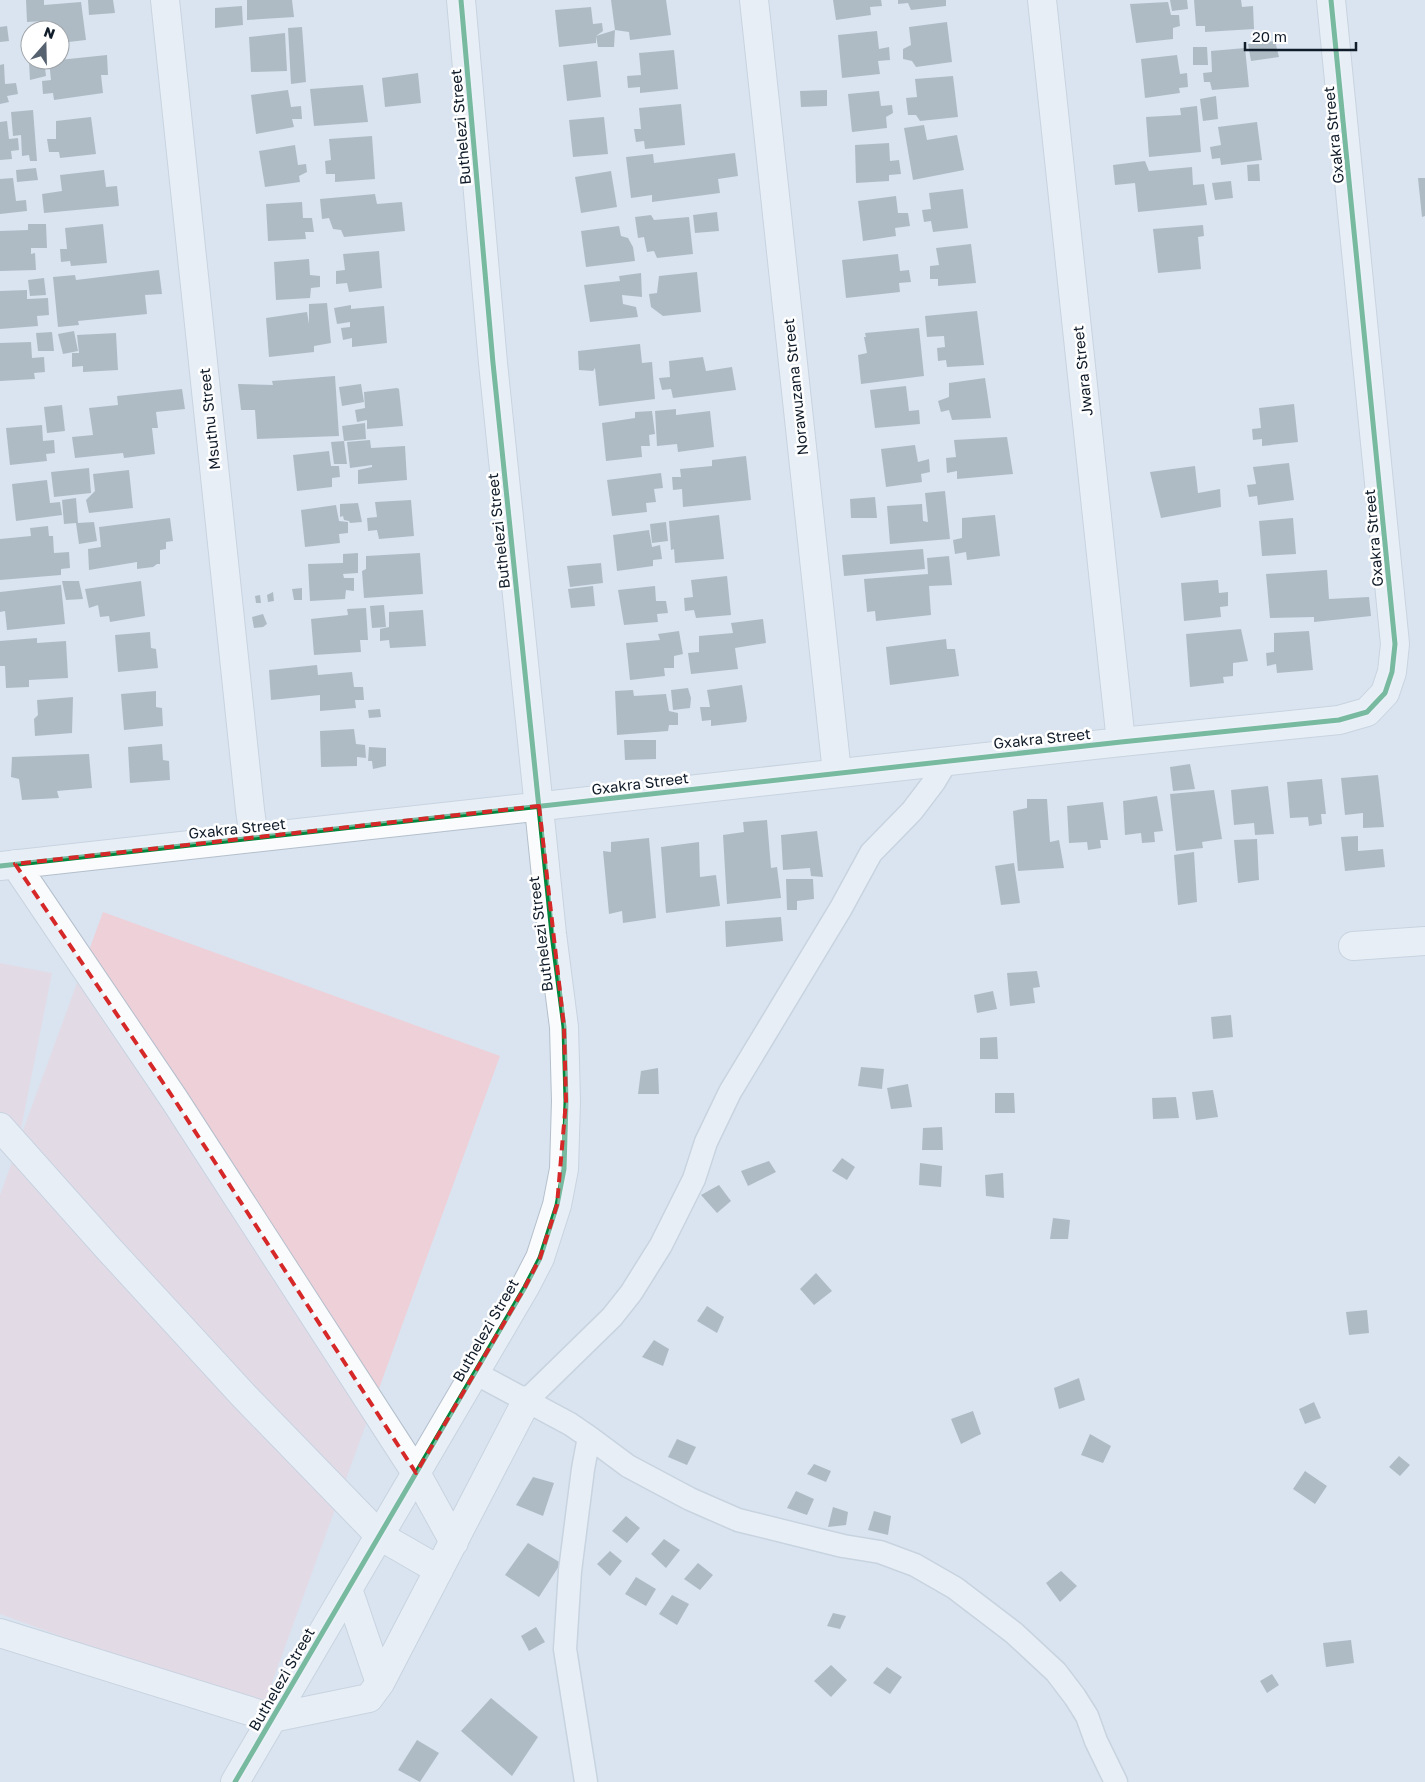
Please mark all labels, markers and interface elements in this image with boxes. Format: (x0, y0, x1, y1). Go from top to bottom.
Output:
north arrow (20, 20, 70, 70)
scale bar (1245, 20, 1356, 52)
text: N (42, 23, 58, 42)
text: 20 m (1252, 27, 1287, 45)
street label: Buthelezi Street (446, 68, 474, 186)
street label: Gxakra Street (1319, 85, 1347, 185)
street label: Norawuzana Street (779, 318, 811, 456)
street label: Jwara Street (1068, 325, 1096, 417)
street label: Msuthu Street (195, 367, 223, 471)
street label: Buthelezi Street (483, 472, 513, 590)
street label: Gxakra Street (1360, 488, 1386, 588)
street label: Gxakra Street (992, 724, 1092, 752)
street label: Gxakra Street (590, 768, 690, 798)
street label: Gxakra Street (187, 814, 287, 842)
street label: Buthelezi Street (524, 875, 556, 993)
street label: Buthelezi Street (448, 1275, 522, 1385)
street label: Buthelezi Street (244, 1624, 318, 1734)

